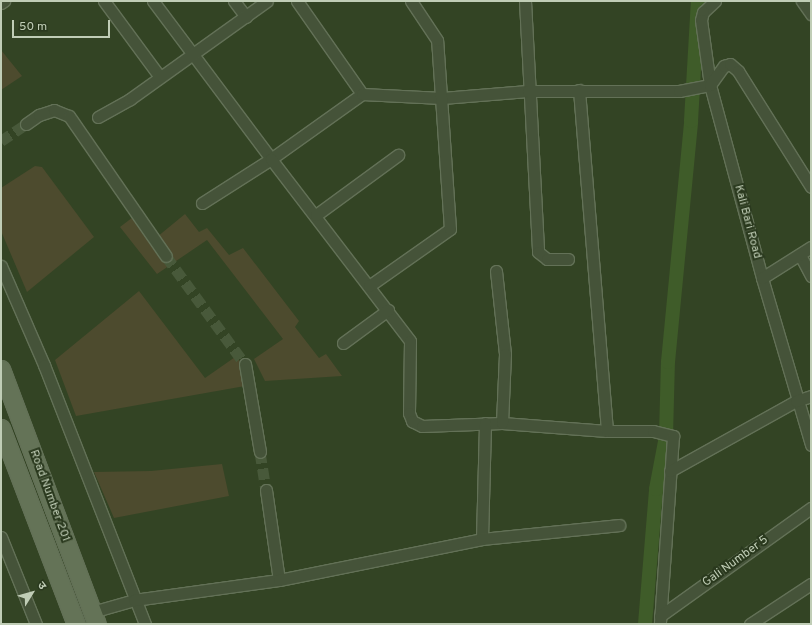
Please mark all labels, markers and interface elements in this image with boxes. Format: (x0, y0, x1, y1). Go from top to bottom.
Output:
scale bar (14, 12, 112, 38)
text: 50 m (19, 19, 47, 35)
street label: Kali Bari Road (730, 184, 764, 260)
street label: Road Number 201 (26, 448, 72, 544)
street label: Gali Number 5 (700, 533, 772, 591)
north arrow (12, 573, 52, 613)
text: उ (34, 579, 49, 593)

